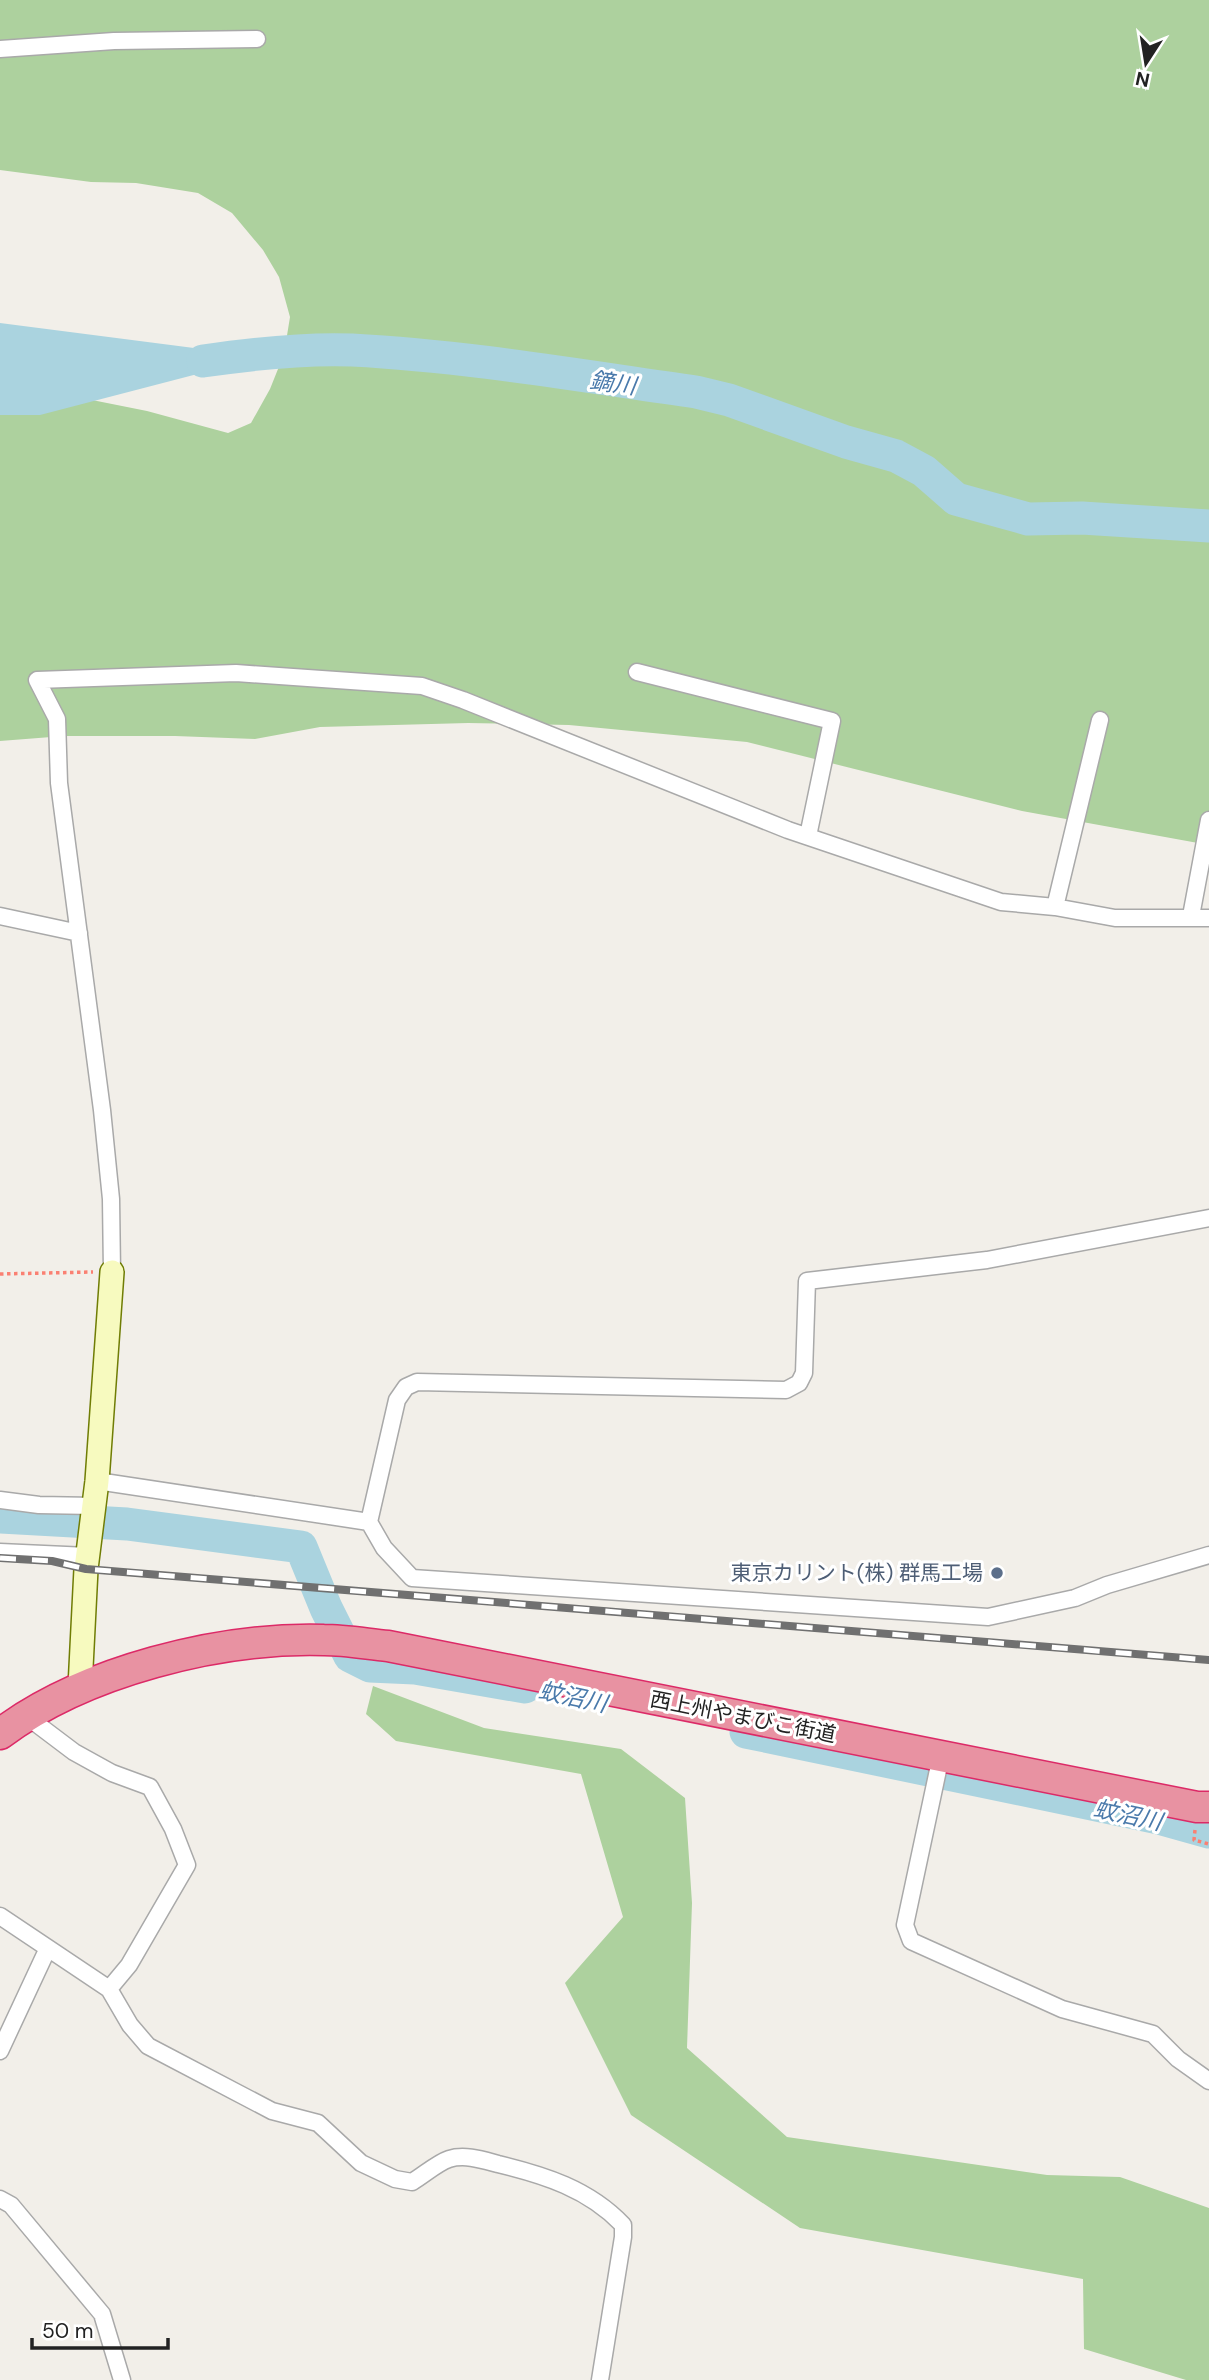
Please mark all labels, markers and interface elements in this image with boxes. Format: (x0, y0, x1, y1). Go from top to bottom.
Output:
north arrow (1111, 28, 1181, 98)
text: N (1133, 65, 1152, 93)
water label: 鏑川 (588, 365, 641, 401)
place label: 東京カリント(株) 群馬工場 (731, 1559, 983, 1587)
marker: 東京カリント(株) 群馬工場 (989, 1565, 1005, 1581)
water label: 蚊沼川 (536, 1675, 613, 1719)
street label: 西上州やまびこ街道 (648, 1685, 838, 1749)
water label: 蚊沼川 (1091, 1793, 1168, 1837)
scale bar (32, 2306, 168, 2350)
text: 50 m (42, 2317, 93, 2345)

